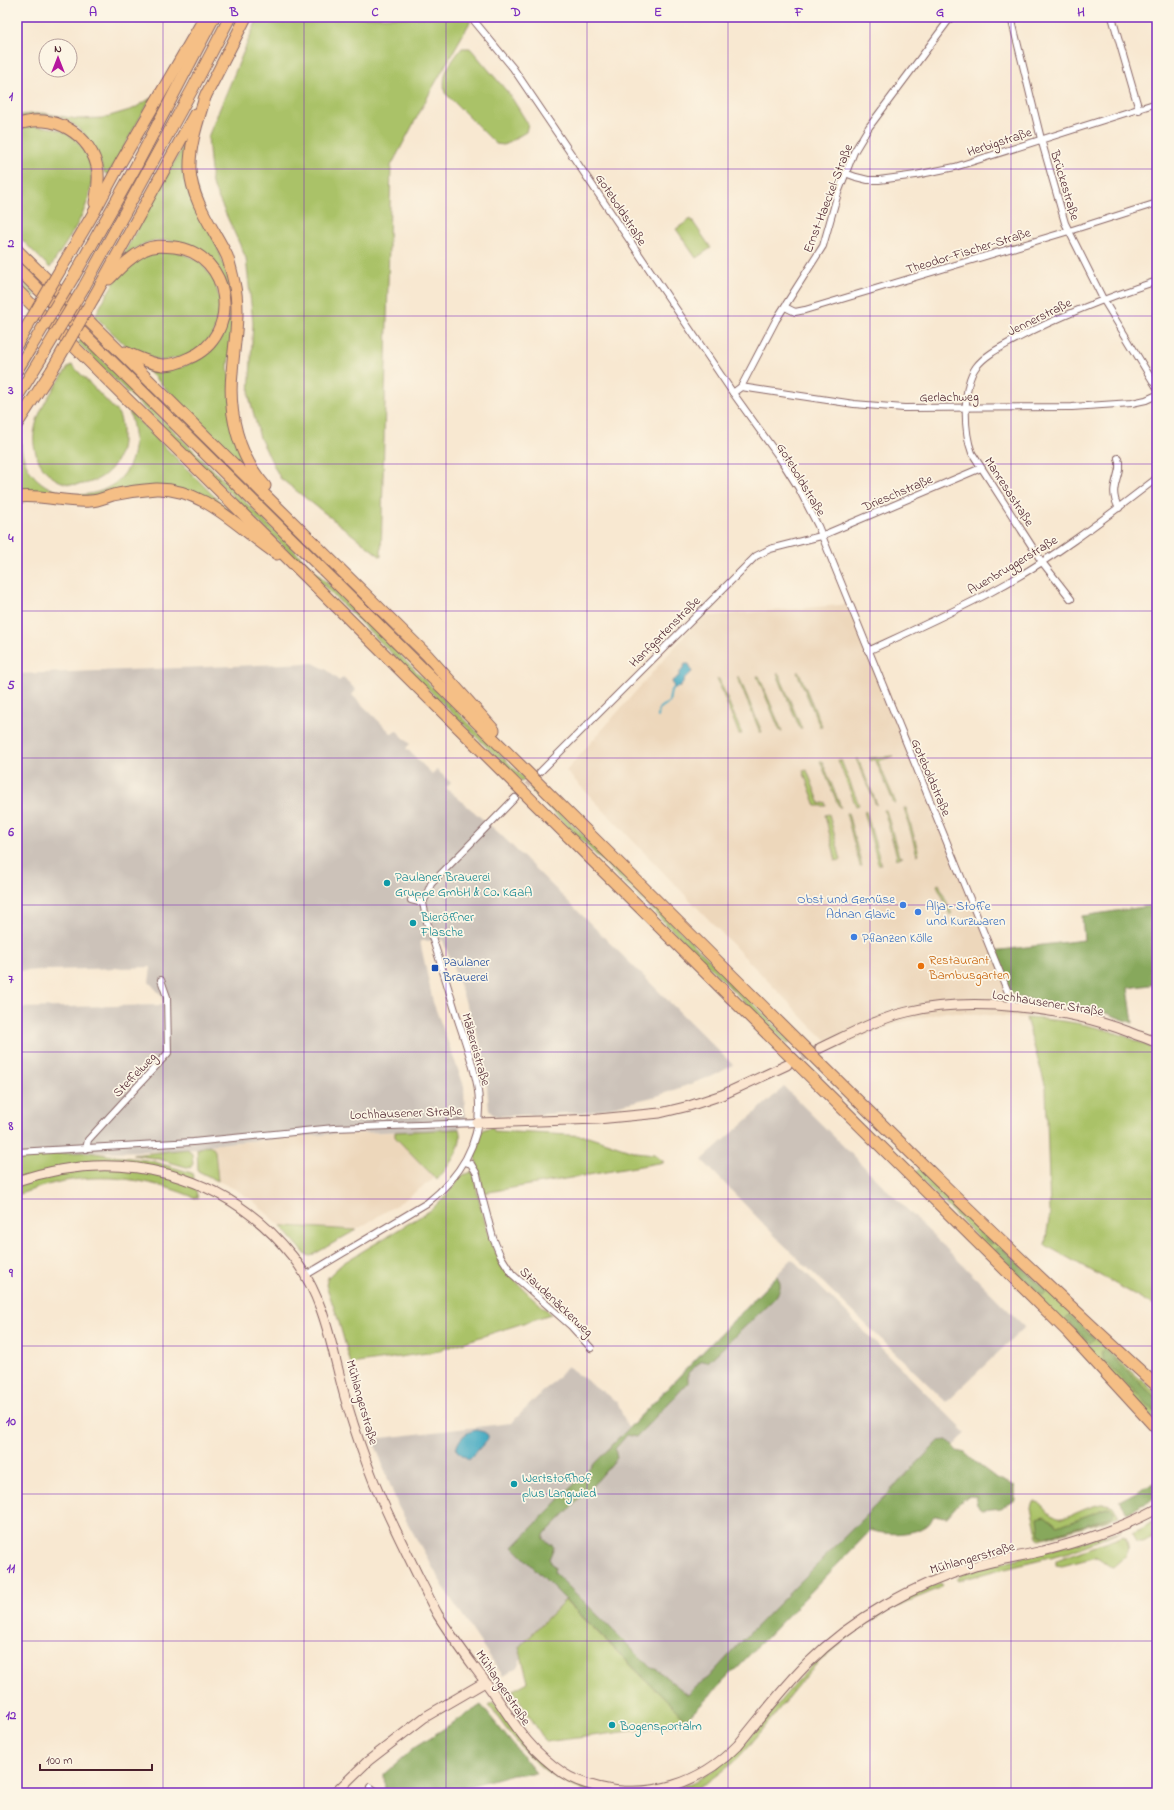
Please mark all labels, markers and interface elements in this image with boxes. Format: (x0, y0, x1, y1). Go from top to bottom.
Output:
text: A (89, 3, 97, 22)
text: B (229, 3, 239, 22)
text: C (371, 3, 379, 22)
text: D (510, 3, 521, 22)
text: E (654, 3, 662, 22)
text: F (794, 3, 804, 22)
text: G (936, 3, 944, 22)
text: H (1077, 3, 1085, 22)
north arrow (38, 38, 78, 78)
text: N (54, 41, 62, 57)
text: 1 (9, 87, 14, 106)
street label: Herbigstraße (965, 123, 1035, 163)
street label: Ernst-Haeckel-Straße (799, 141, 858, 256)
street label: Brückestraße (1045, 147, 1084, 223)
street label: Goteboldstraße (590, 170, 651, 250)
street label: Theodor-Fischer-Straße (904, 223, 1033, 279)
text: 2 (7, 234, 15, 253)
street label: Jennerstraße (1004, 293, 1075, 341)
text: 3 (7, 381, 14, 400)
street label: Gerlachweg (919, 387, 979, 409)
street label: Goteboldstraße (771, 440, 830, 520)
street label: Manresastraße (979, 453, 1038, 530)
street label: Drieschstraße (858, 470, 936, 517)
text: 4 (7, 529, 14, 548)
street label: Auenbruggerstraße (964, 531, 1062, 601)
street label: Hanfgartenstraße (625, 592, 706, 673)
text: 5 (7, 676, 15, 695)
street label: Goteboldstraße (906, 736, 956, 819)
text: 6 (7, 823, 14, 842)
place label: Paulaner Brauerei Gruppe GmbH & Co. KGaA (395, 868, 532, 902)
marker: Paulaner Brauerei Gruppe GmbH & Co. KGaA (382, 878, 392, 888)
place label: Obst und Gemüse Adnan Glavic (797, 890, 895, 924)
place label: Alja – Stoffe und Kurzwaren (926, 897, 1005, 931)
marker: Obst und Gemüse Adnan Glavic (898, 900, 908, 910)
marker: Alja – Stoffe und Kurzwaren (913, 907, 923, 917)
place label: Bieröffner Flasche (420, 908, 475, 942)
marker: Bieröffner Flasche (408, 918, 418, 928)
place label: Pflanzen Kölle (862, 929, 933, 948)
marker: Pflanzen Kölle (849, 932, 859, 942)
place label: Restaurant Bambusgarten (928, 951, 1009, 986)
place label: Paulaner Brauerei (442, 953, 491, 987)
marker: Restaurant Bambusgarten (916, 961, 926, 971)
marker: Paulaner Brauerei (430, 963, 440, 973)
text: 7 (8, 970, 14, 989)
street label: Lochhausener Straße (991, 985, 1105, 1022)
street label: Mälzereistraße (456, 1011, 495, 1088)
street label: Steffelweg (109, 1048, 162, 1103)
street label: Lochhausener Straße (350, 1102, 463, 1125)
text: 8 (8, 1117, 14, 1136)
street label: Staudenäckerweg (514, 1263, 597, 1342)
text: 9 (8, 1264, 14, 1283)
street label: Mühlangerstraße (339, 1358, 383, 1447)
text: 10 (6, 1412, 16, 1431)
place label: Wertstoffhof plus Langwied (522, 1469, 597, 1504)
marker: Wertstoffhof plus Langwied (509, 1479, 519, 1489)
street label: Mühlangerstraße (928, 1537, 1017, 1581)
text: 11 (7, 1559, 16, 1578)
street label: Mühlangerstraße (470, 1646, 535, 1730)
text: 12 (6, 1706, 17, 1725)
place label: Bogensportalm (619, 1717, 702, 1737)
marker: Bogensportalm (607, 1720, 617, 1730)
scale bar (40, 1746, 152, 1772)
text: 100 m (46, 1752, 73, 1770)

